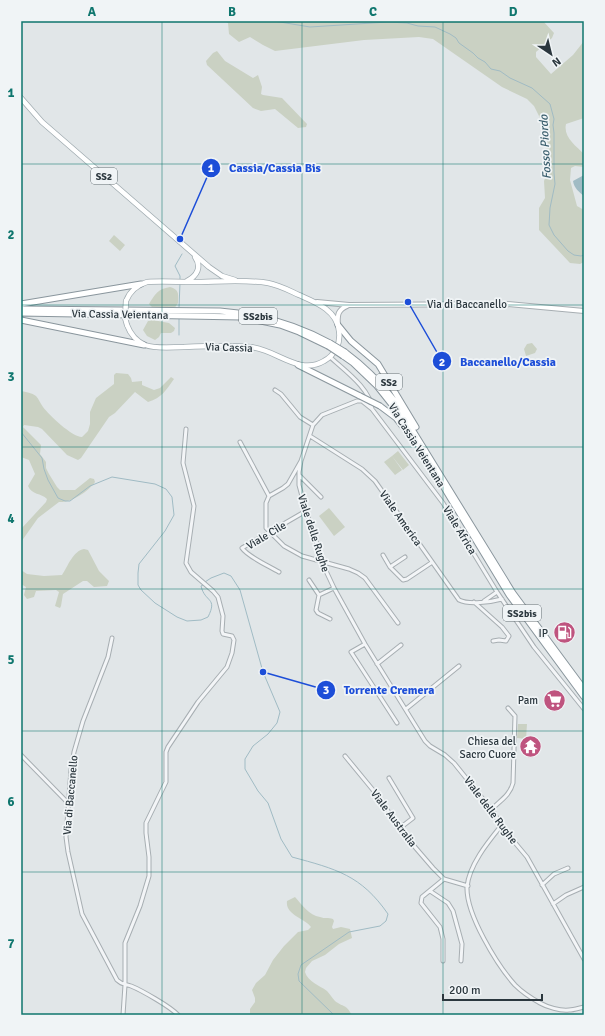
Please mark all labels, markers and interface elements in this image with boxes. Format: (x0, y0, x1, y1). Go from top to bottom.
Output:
text: A (88, 4, 97, 20)
text: B (228, 4, 236, 20)
text: C (369, 4, 377, 20)
text: D (509, 4, 518, 20)
north arrow (531, 34, 571, 74)
text: N (550, 54, 563, 69)
text: 1 (7, 85, 15, 101)
water label: Fosso Piordo (536, 113, 555, 180)
callout: Cassia/Cassia Bis (201, 156, 329, 180)
text: 1 (208, 161, 215, 176)
text: Cassia/Cassia Bis (229, 161, 322, 176)
road number: SS2 (91, 168, 117, 184)
text: 2 (7, 227, 15, 243)
street label: Via di Baccanello (427, 298, 507, 311)
street label: Via Cassia Veientana (71, 307, 169, 322)
road number: SS2bis (239, 308, 277, 324)
street label: Via Cassia (205, 340, 253, 355)
callout: Baccanello/Cassia (432, 349, 564, 373)
text: 2 (439, 355, 445, 370)
text: Baccanello/Cassia (460, 355, 556, 370)
text: 3 (7, 369, 15, 385)
road number: SS2 (376, 374, 402, 390)
street label: Via Cassia Veientana (385, 401, 448, 490)
street label: Viale America (377, 488, 425, 549)
street label: Viale delle Rughe (295, 493, 332, 574)
street label: Viale Africa (440, 504, 479, 557)
text: 4 (7, 511, 15, 527)
street label: Viale Cile (244, 518, 289, 552)
road number: SS2bis (503, 605, 541, 621)
fuel station icon: IP (551, 620, 577, 646)
place label: IP (539, 627, 548, 640)
text: 5 (7, 652, 15, 668)
callout: Torrente Cremera (316, 678, 442, 702)
text: 3 (323, 683, 329, 698)
text: Torrente Cremera (344, 683, 434, 698)
supermarket icon: Pam (541, 687, 567, 713)
place label: Pam (518, 694, 538, 707)
temple icon: Chiesa del Sacro Cuore (518, 734, 544, 760)
place label: Chiesa del Sacro Cuore (460, 735, 516, 761)
street label: Via di Baccanello (61, 754, 80, 835)
street label: Viale delle Rughe (461, 774, 520, 847)
street label: Viale Australia (368, 787, 420, 850)
text: 6 (7, 794, 15, 810)
text: 7 (7, 936, 15, 952)
scale bar (443, 976, 542, 1002)
text: 200 m (449, 983, 481, 998)

